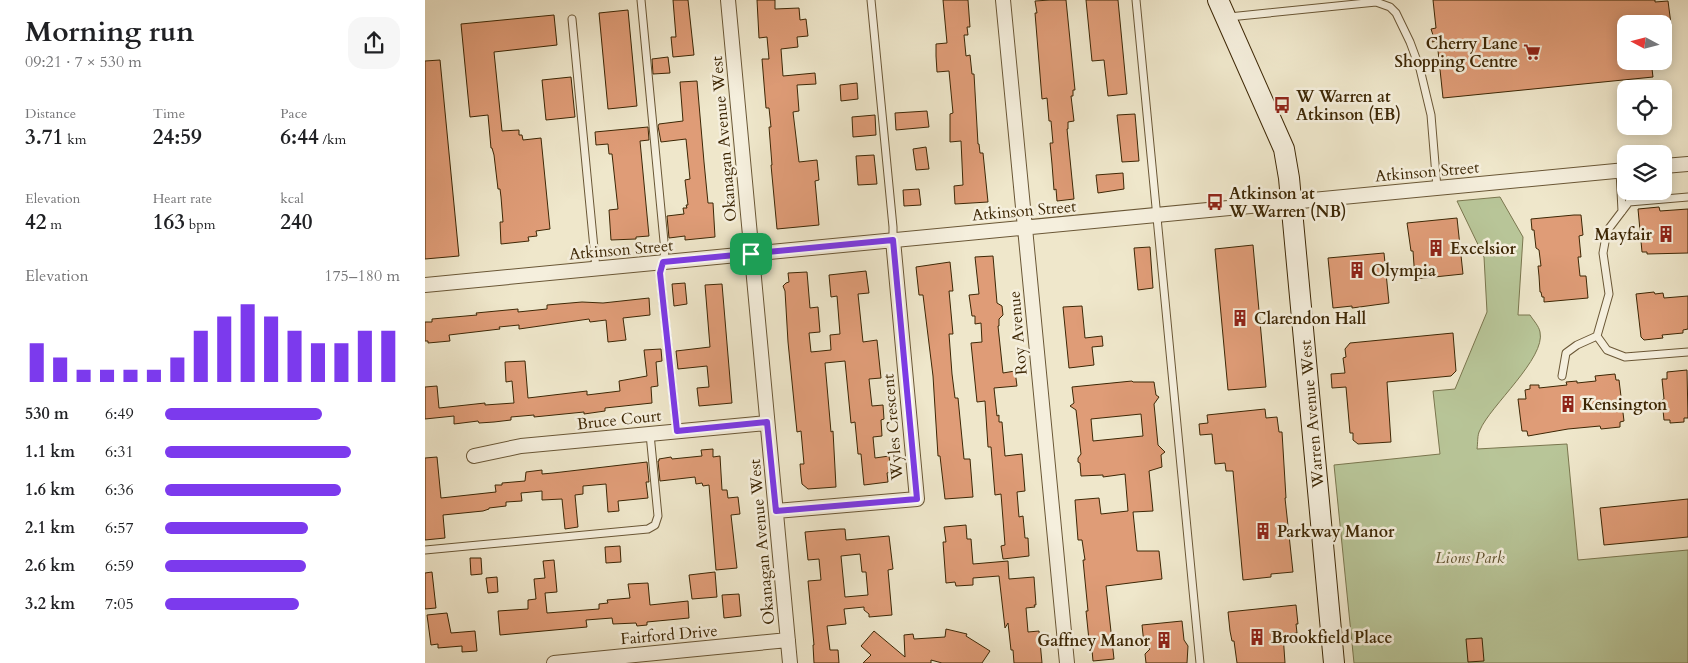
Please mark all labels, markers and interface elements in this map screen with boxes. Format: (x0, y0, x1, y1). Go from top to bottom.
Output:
text: Morning run (25, 13, 194, 51)
north arrow (1617, 15, 1673, 70)
map controls (1617, 15, 1672, 200)
button: share (348, 17, 400, 69)
place label: Cherry Lane Shopping Centre (1394, 33, 1518, 73)
supermarket icon: Cherry Lane Shopping Centre (1522, 42, 1542, 62)
text: 09:21 · 7 × 530 m (25, 51, 142, 73)
street label: Okanagan Avenue West (706, 55, 742, 223)
button: locate (1617, 80, 1672, 135)
place label: W Warren at Atkinson (EB) (1295, 86, 1401, 126)
bus stop icon: W Warren at Atkinson (EB) (1272, 95, 1292, 115)
text: Distance (25, 104, 76, 123)
text: Time (153, 104, 185, 123)
text: Pace (280, 104, 307, 123)
text: 3.71 (25, 123, 63, 152)
text: 24:59 (153, 123, 202, 152)
text: 6:44 (280, 123, 319, 152)
text: km (63, 130, 86, 149)
text: /km (319, 130, 346, 149)
button: layers (1617, 145, 1672, 200)
street label: Atkinson Street (1374, 156, 1480, 188)
place label: Atkinson at W Warren (NB) (1228, 183, 1346, 223)
text: Elevation (25, 189, 81, 208)
text: Heart rate (153, 189, 212, 208)
text: kcal (280, 189, 304, 208)
bus stop icon: Atkinson at W Warren (NB) (1205, 192, 1225, 212)
street label: Atkinson Street (971, 195, 1077, 227)
text: 42 (25, 208, 47, 237)
text: 163 (153, 208, 185, 237)
text: 240 (280, 208, 313, 237)
text: m (47, 215, 62, 234)
text: bpm (185, 215, 216, 234)
place label: Mayfair (1594, 224, 1653, 246)
building icon: Mayfair (1656, 224, 1676, 244)
pin (730, 233, 772, 275)
street label: Atkinson Street (568, 234, 674, 266)
building icon: Excelsior (1426, 238, 1446, 258)
place label: Excelsior (1450, 238, 1516, 260)
icon: arrive (737, 240, 765, 268)
building icon: Olympia (1347, 260, 1367, 280)
place label: Olympia (1371, 260, 1436, 282)
text: Elevation (25, 265, 89, 287)
text: 175–180 m (324, 265, 400, 287)
street label: Roy Avenue (1003, 290, 1033, 376)
building icon: Clarendon Hall (1230, 308, 1250, 328)
place label: Clarendon Hall (1254, 308, 1366, 330)
street label: Warren Avenue West (1295, 339, 1330, 490)
street label: Wyles Crescent (877, 373, 909, 482)
building icon: Kensington (1558, 394, 1578, 414)
place label: Kensington (1582, 394, 1668, 416)
text: 530 m (25, 403, 69, 425)
text: 6:49 (105, 403, 134, 425)
street label: Bruce Court (576, 405, 662, 435)
text: 1.1 km (25, 441, 75, 463)
text: 6:31 (105, 441, 134, 463)
street label: Okanagan Avenue West (744, 458, 780, 626)
text: 1.6 km (25, 479, 75, 501)
text: 6:36 (105, 479, 134, 501)
text: 2.1 km (25, 517, 75, 539)
text: 6:57 (105, 517, 134, 539)
building icon: Parkway Manor (1253, 521, 1273, 541)
place label: Parkway Manor (1277, 521, 1395, 543)
park label: Lions Park (1435, 547, 1505, 569)
text: 2.6 km (25, 555, 75, 577)
text: 6:59 (105, 555, 134, 577)
text: 3.2 km (25, 593, 75, 615)
text: 7:05 (105, 593, 134, 615)
street label: Fairford Drive (620, 620, 718, 650)
building icon: Brookfield Place (1247, 627, 1267, 647)
place label: Brookfield Place (1271, 627, 1393, 649)
place label: Gaffney Manor (1037, 630, 1151, 652)
building icon: Gaffney Manor (1154, 630, 1174, 650)

